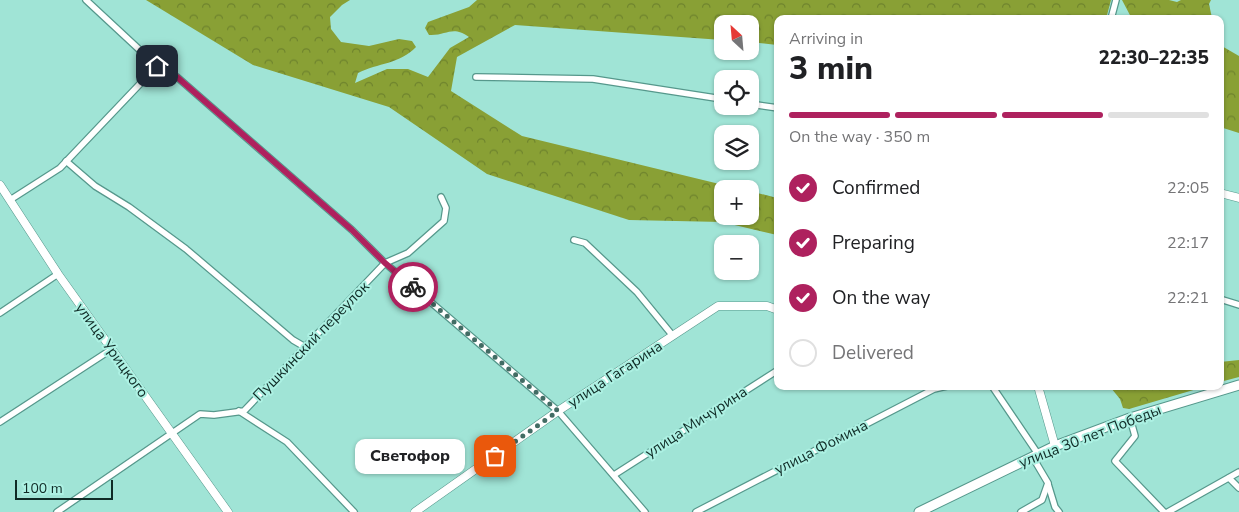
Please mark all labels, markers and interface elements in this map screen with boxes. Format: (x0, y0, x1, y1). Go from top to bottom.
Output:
north arrow (714, 15, 759, 60)
map controls (714, 15, 759, 280)
text: Arriving in (789, 28, 863, 50)
pin (136, 45, 178, 87)
text: 22:30–22:35 (1098, 45, 1209, 71)
text: 3 min (789, 47, 873, 90)
icon: home (143, 52, 171, 80)
button: locate (714, 70, 759, 115)
button: layers (714, 125, 759, 170)
text: On the way · 350 m (789, 126, 930, 148)
icon: check (789, 174, 817, 202)
text: Confirmed (832, 175, 920, 201)
text: 22:05 (1167, 177, 1209, 199)
button: + (714, 180, 759, 225)
icon: check (789, 229, 817, 257)
text: Preparing (832, 230, 915, 256)
text: 22:17 (1167, 232, 1209, 254)
button: − (714, 235, 759, 280)
courier (388, 262, 438, 312)
icon: bike (399, 273, 427, 301)
street label: Пушкинский переулок (248, 277, 374, 405)
icon: check (789, 284, 817, 312)
text: On the way (832, 285, 930, 311)
text: 22:21 (1167, 287, 1209, 309)
street label: улица Урицкого (71, 299, 153, 401)
street label: улица Гагарина (564, 336, 666, 412)
text: Delivered (832, 340, 914, 366)
street label: улица Мичурина (641, 381, 751, 463)
street label: улица 30 лет Победы (1016, 400, 1164, 472)
street label: улица Фомина (771, 415, 871, 479)
pin (474, 435, 516, 477)
callout: Светофор (355, 438, 465, 474)
icon: bag (481, 442, 509, 470)
text: Светофор (370, 445, 450, 467)
scale bar (15, 477, 112, 500)
text: 100 m (22, 479, 63, 498)

